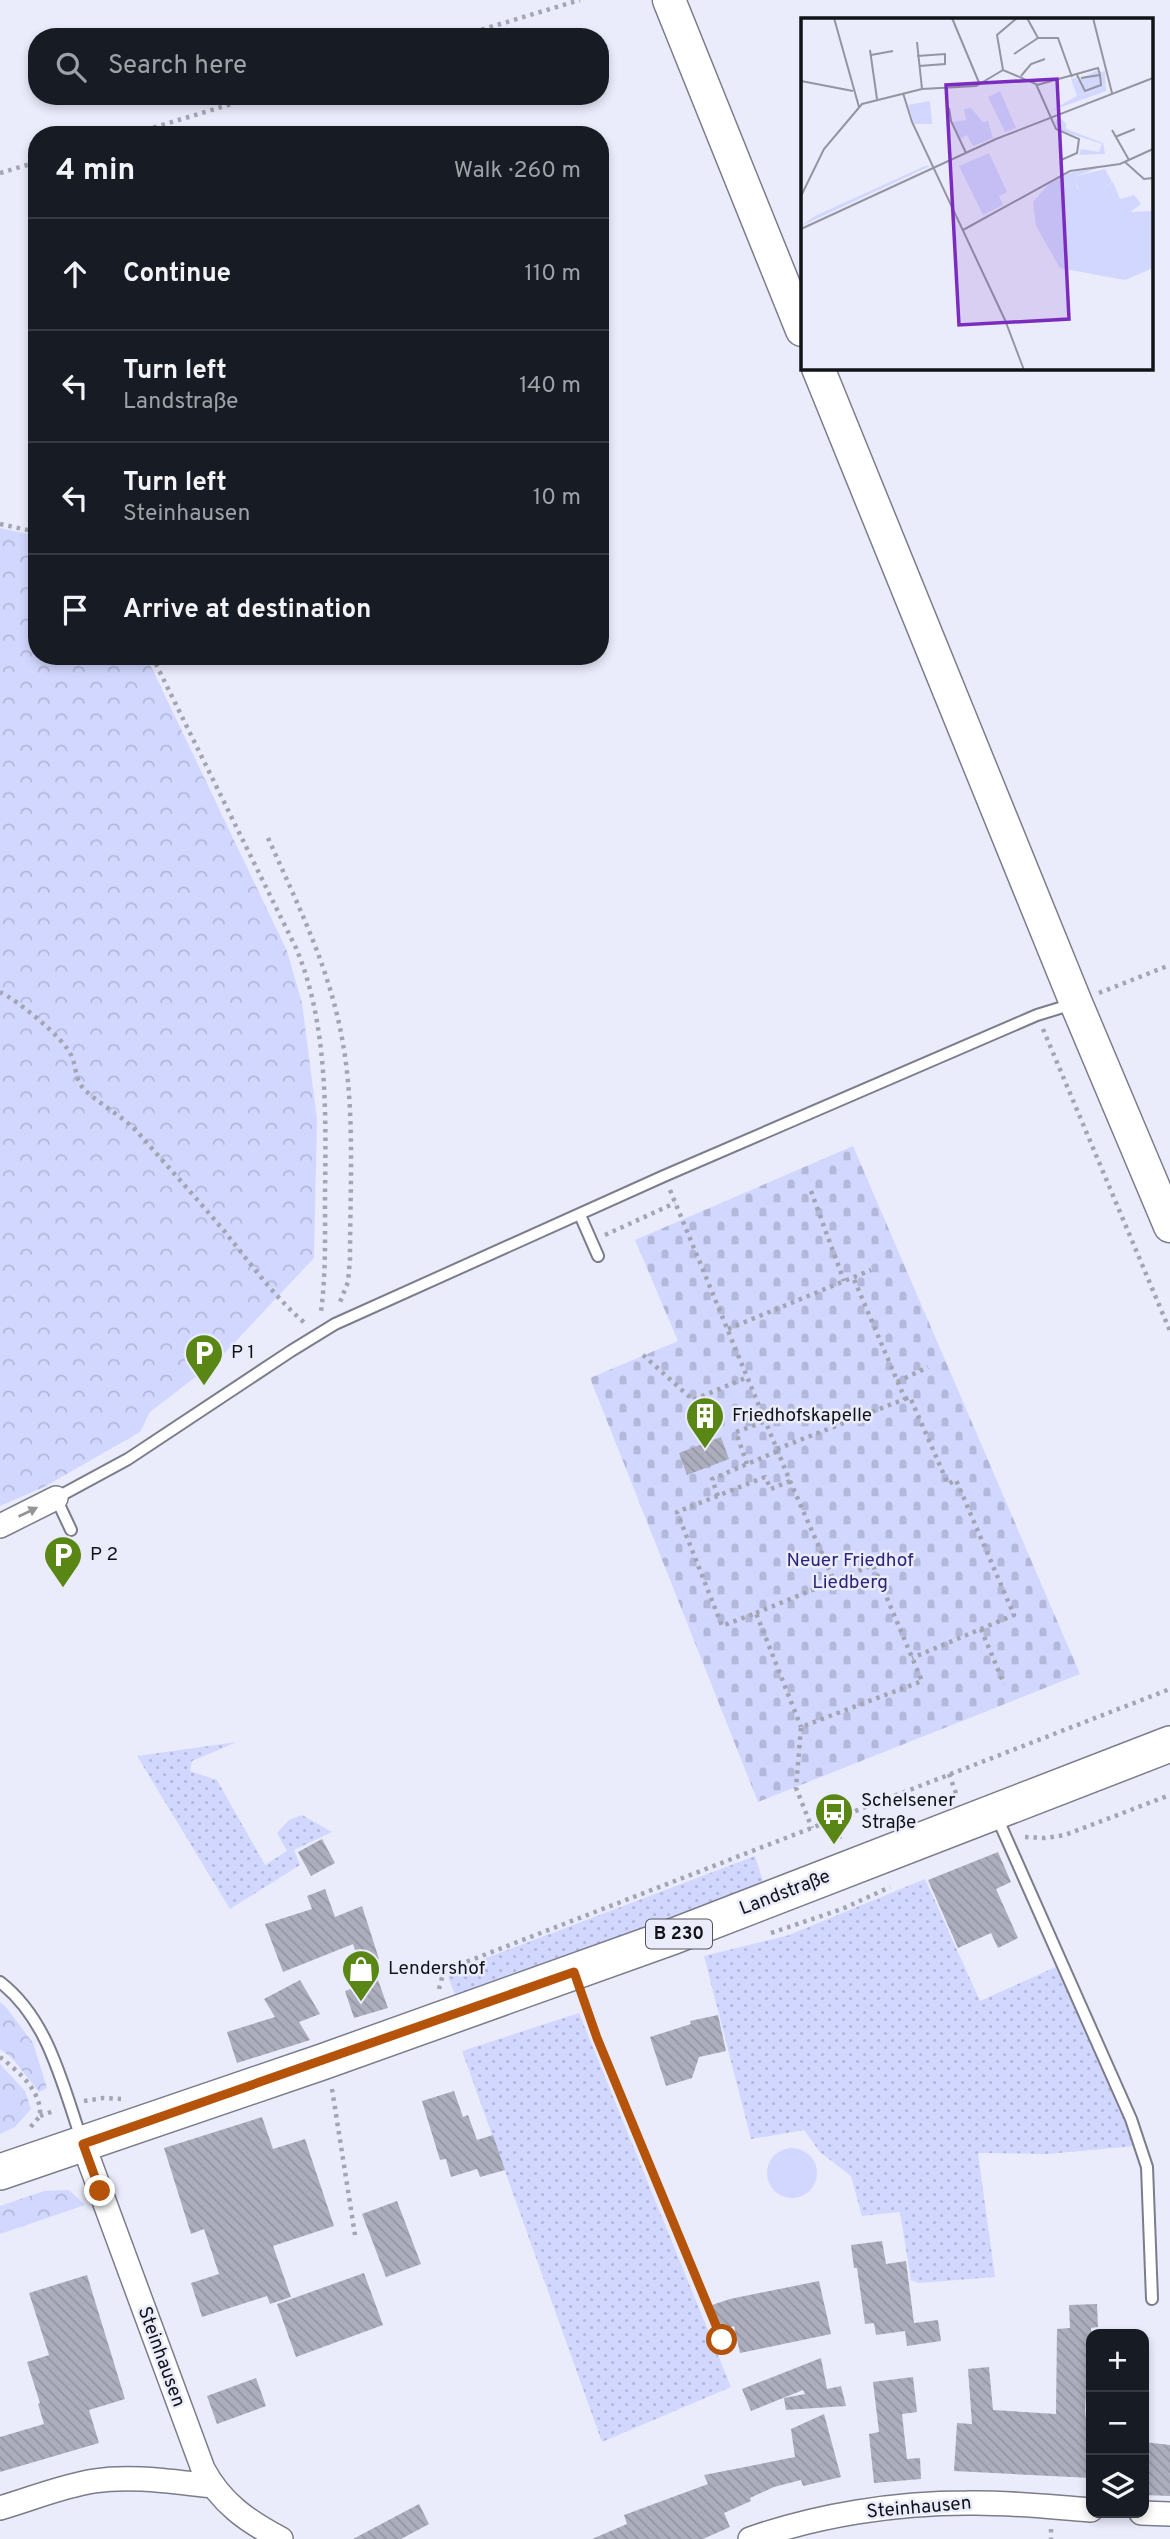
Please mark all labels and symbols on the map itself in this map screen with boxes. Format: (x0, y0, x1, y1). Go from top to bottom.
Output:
inset map (801, 18, 1152, 369)
parking icon: P 1 (183, 1332, 225, 1387)
place label: P 1 (231, 1341, 255, 1365)
building icon: Friedhofskapelle (684, 1395, 726, 1450)
place label: Friedhofskapelle (732, 1404, 872, 1428)
one-way arrow (18, 1507, 38, 1518)
parking icon: P 2 (42, 1534, 84, 1589)
place label: P 2 (90, 1543, 118, 1567)
park label: Neuer Friedhof Liedberg (787, 1549, 914, 1595)
place label: Schelsener Straße (861, 1789, 956, 1835)
bus stop icon: Schelsener Straße (813, 1791, 855, 1846)
street label: Landstraße (736, 1865, 834, 1921)
road number: B 230 (646, 1920, 712, 1948)
shop icon: Lendershof (340, 1948, 382, 2003)
place label: Lendershof (388, 1957, 486, 1981)
route end (84, 2175, 115, 2206)
street label: Steinhausen (132, 2303, 190, 2411)
route start (706, 2324, 737, 2355)
street label: Steinhausen (866, 2491, 972, 2525)

